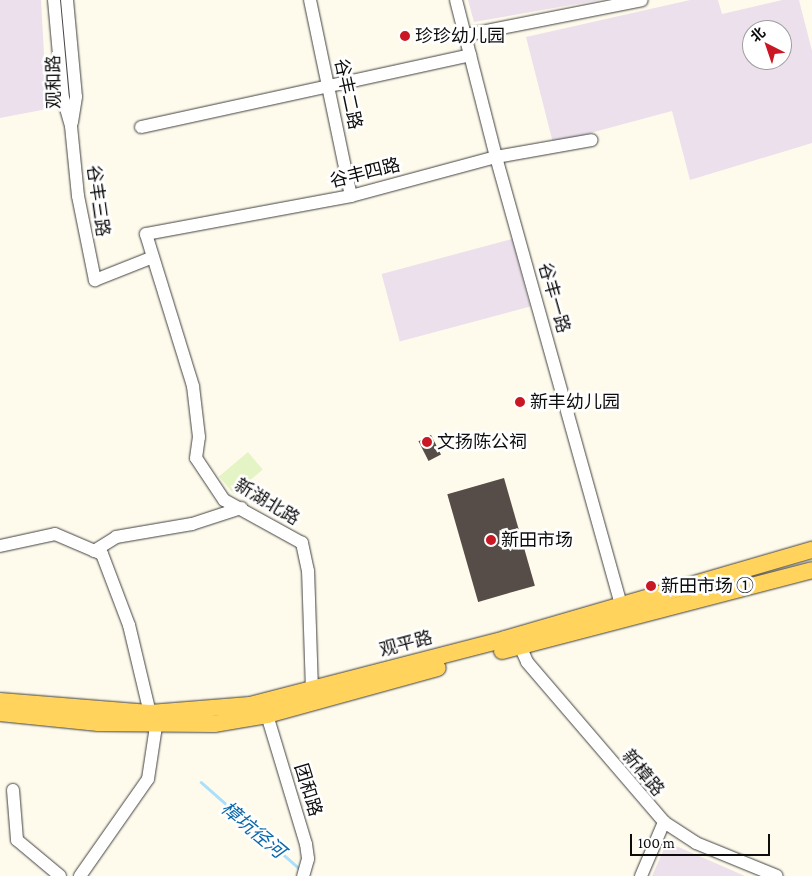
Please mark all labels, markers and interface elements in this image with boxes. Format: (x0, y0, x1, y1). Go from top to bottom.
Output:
north arrow (742, 20, 792, 70)
text: 北 (747, 24, 768, 45)
place label: 珍珍幼儿园 (415, 25, 505, 47)
marker: 珍珍幼儿园 (399, 30, 411, 42)
street label: 观和路 (43, 55, 65, 109)
street label: 谷丰二路 (330, 57, 366, 131)
street label: 谷丰四路 (327, 154, 403, 192)
street label: 谷丰三路 (82, 164, 114, 238)
street label: 谷丰一路 (534, 260, 574, 336)
place label: 新丰幼儿园 (530, 391, 620, 413)
marker: 新丰幼儿园 (514, 396, 526, 408)
place label: 文扬陈公祠 (437, 431, 527, 453)
marker: 文扬陈公祠 (421, 436, 433, 448)
street label: 新湖北路 (231, 474, 303, 530)
place label: 新田市场 (501, 529, 573, 551)
marker: 新田市场 (485, 534, 497, 546)
place label: 新田市场 ① (661, 575, 754, 597)
marker: 新田市场 ① (645, 580, 657, 592)
street label: 观平路 (377, 627, 435, 661)
street label: 新樟路 (617, 745, 669, 801)
street label: 团和路 (290, 761, 326, 819)
water label: 樟坑径河 (217, 797, 289, 863)
scale bar (632, 824, 772, 856)
text: 100 m (638, 835, 675, 851)

